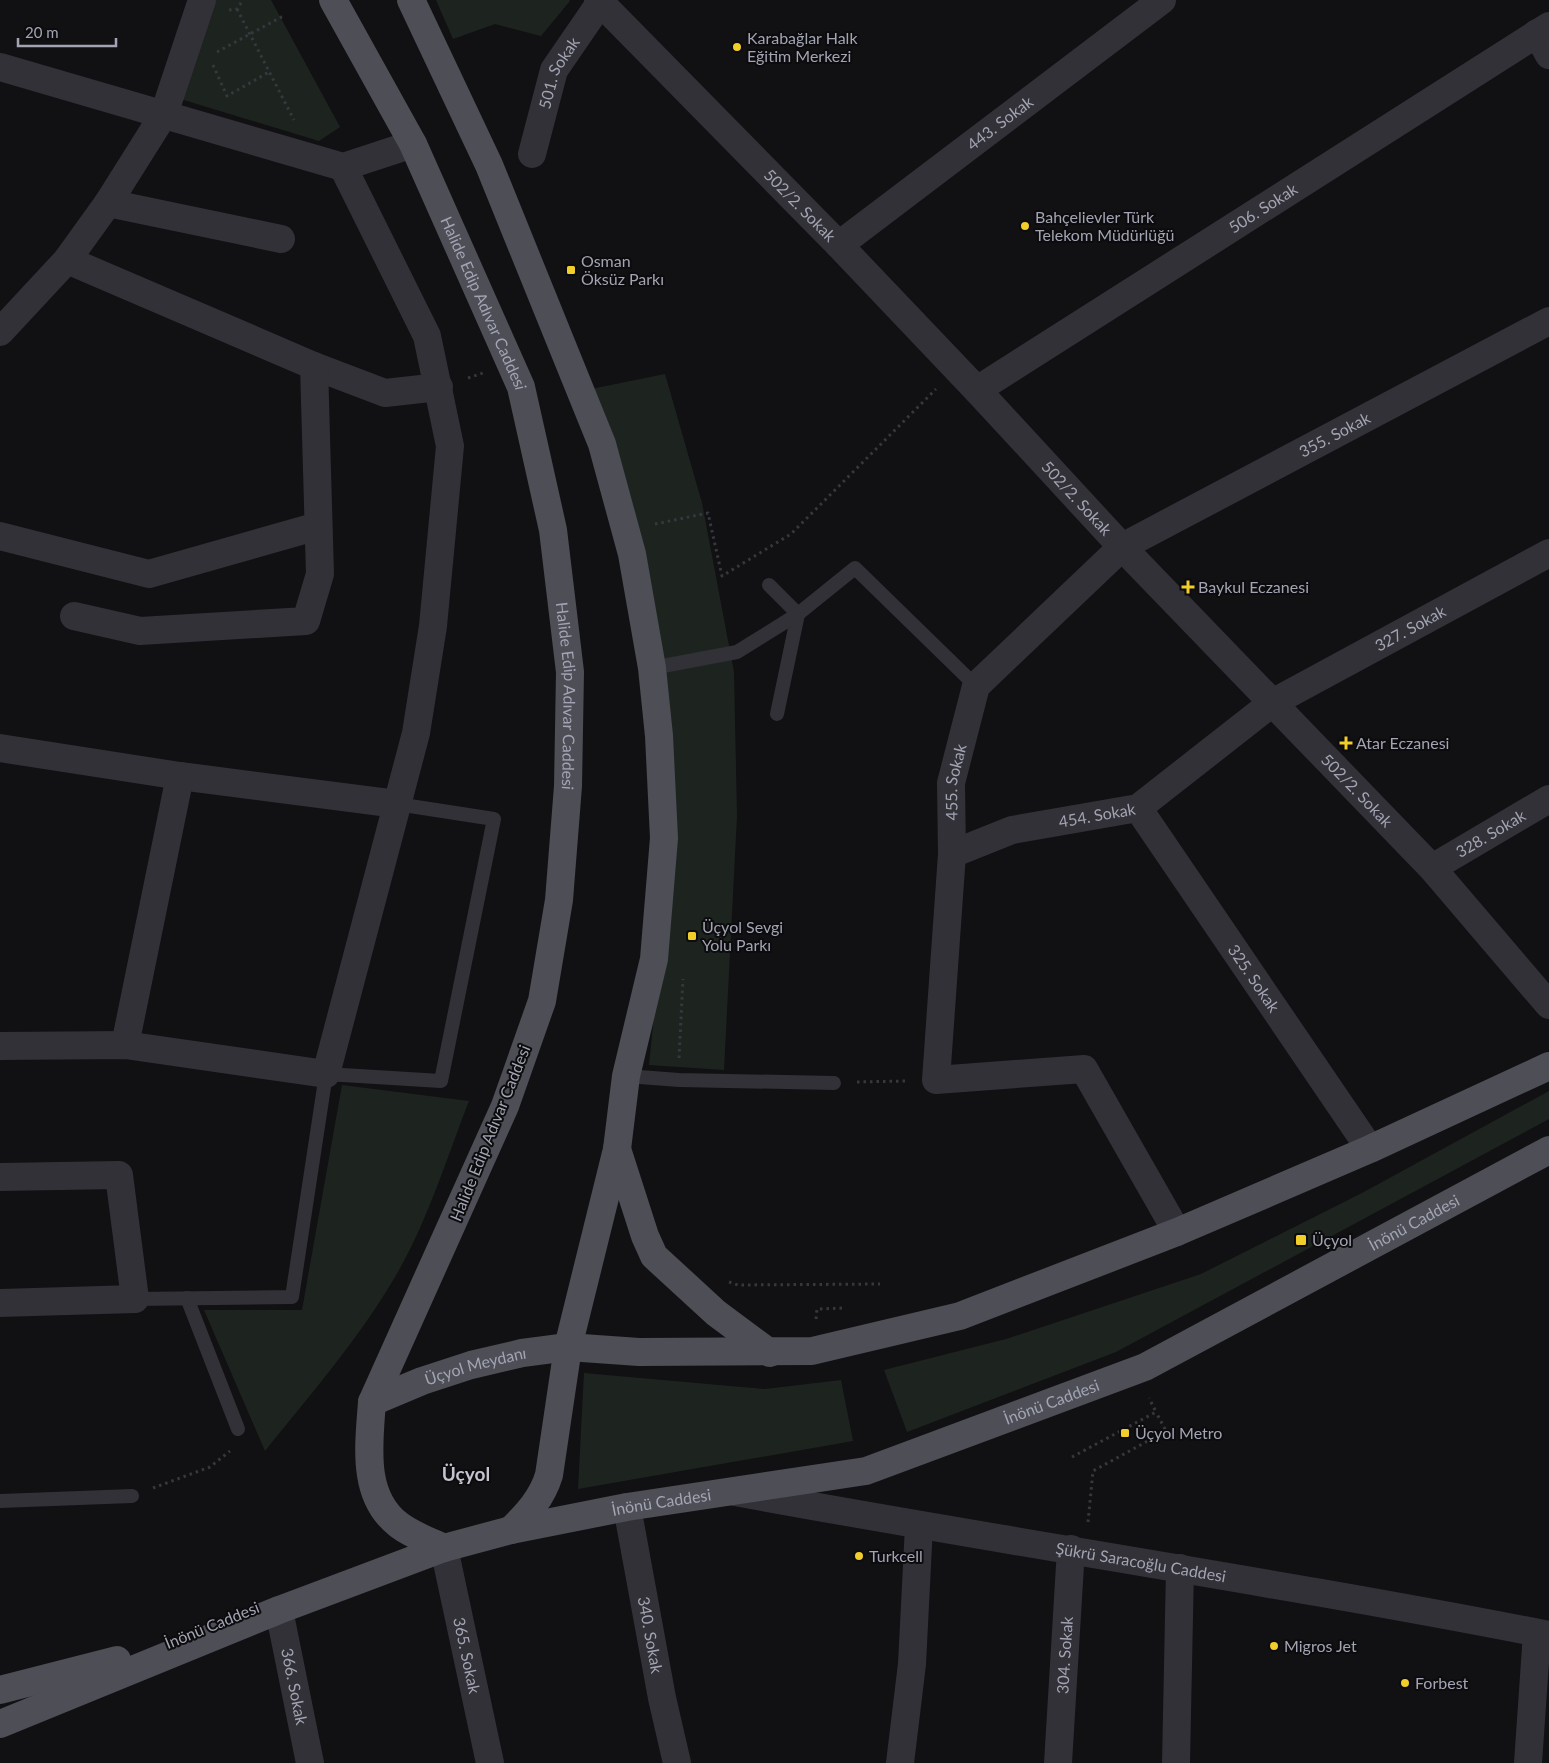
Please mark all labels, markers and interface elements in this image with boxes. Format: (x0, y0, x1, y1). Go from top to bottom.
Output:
scale bar (18, 15, 115, 47)
text: 20 m (25, 23, 59, 41)
place label: Karabağlar Halk Eğitim Merkezi (747, 28, 858, 65)
street label: 501. Sokak (534, 32, 583, 111)
marker: Karabağlar Halk Eğitim Merkezi (731, 41, 743, 53)
street label: 443. Sokak (963, 91, 1037, 154)
street label: 502/2. Sokak (761, 165, 841, 246)
street label: 506. Sokak (1225, 178, 1301, 236)
place label: Bahçelievler Türk Telekom Müdürlüğü (1035, 207, 1174, 244)
street label: Halide Edip Adıvar Caddesi (437, 213, 531, 391)
marker: Bahçelievler Türk Telekom Müdürlüğü (1019, 220, 1031, 232)
place label: Osman Öksüz Parkı (581, 251, 664, 288)
marker: Osman Öksüz Parkı (565, 264, 577, 276)
street label: 355. Sokak (1296, 407, 1374, 461)
street label: 502/2. Sokak (1038, 457, 1117, 539)
place label: Baykul Eczanesi (1198, 577, 1309, 596)
marker: Baykul Eczanesi (1182, 581, 1194, 593)
street label: 327. Sokak (1371, 600, 1449, 655)
street label: Halide Edip Adıvar Caddesi (553, 601, 580, 791)
place label: Atar Eczanesi (1356, 733, 1449, 752)
marker: Atar Eczanesi (1340, 737, 1352, 749)
street label: 455. Sokak (941, 741, 970, 821)
street label: 502/2. Sokak (1318, 750, 1398, 831)
street label: 454. Sokak (1057, 798, 1138, 831)
street label: 328. Sokak (1452, 805, 1529, 861)
place label: Üçyol Sevgi Yolu Parkı (702, 917, 783, 954)
marker: Üçyol Sevgi Yolu Parkı (686, 930, 698, 942)
street label: 325. Sokak (1225, 941, 1284, 1016)
street label: Halide Edip Adıvar Caddesi (445, 1042, 534, 1224)
street label: İnönü Caddesi (1365, 1190, 1462, 1254)
place label: Üçyol (1312, 1230, 1352, 1249)
marker: Üçyol (1294, 1233, 1308, 1247)
street label: Üçyol Meydanı (422, 1343, 527, 1388)
street label: İnönü Caddesi (1001, 1375, 1102, 1428)
place label: Üçyol Metro (1135, 1423, 1222, 1442)
marker: Üçyol Metro (1119, 1427, 1131, 1439)
district label: Üçyol (442, 1462, 490, 1485)
street label: İnönü Caddesi (610, 1484, 712, 1519)
street label: Şükrü Saracoğlu Caddesi (1055, 1538, 1228, 1585)
place label: Turkcell (869, 1546, 923, 1565)
marker: Turkcell (853, 1550, 865, 1562)
street label: 340. Sokak (635, 1595, 667, 1676)
street label: İnönü Caddesi (162, 1597, 262, 1652)
street label: 365. Sokak (450, 1615, 485, 1696)
street label: 304. Sokak (1052, 1615, 1076, 1695)
place label: Migros Jet (1284, 1636, 1357, 1655)
marker: Migros Jet (1268, 1640, 1280, 1652)
street label: 366. Sokak (278, 1646, 312, 1727)
place label: Forbest (1415, 1673, 1469, 1692)
marker: Forbest (1399, 1677, 1411, 1689)

